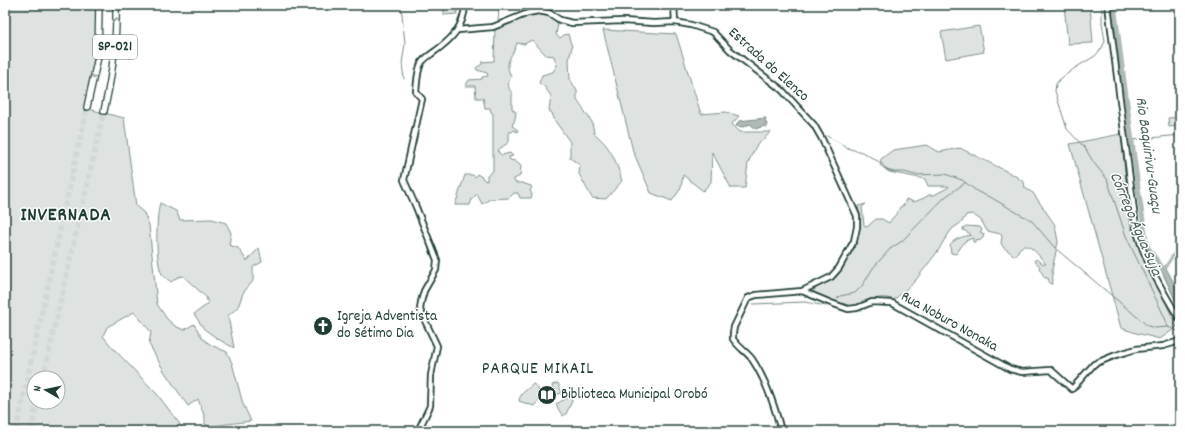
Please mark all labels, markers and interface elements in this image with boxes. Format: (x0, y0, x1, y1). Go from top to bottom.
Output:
one-way arrow (112, 18, 120, 24)
street label: Estrada do Elenco (723, 23, 814, 108)
road number: SP-021 (93, 35, 137, 59)
one-way arrow (91, 73, 99, 79)
water label: Rio Baquirivu-Guaçu (1128, 95, 1168, 216)
water label: Córrego Água Suja (1103, 169, 1168, 281)
district label: INVERNADA (20, 203, 112, 230)
street label: Rua Noburo Nonaka (896, 286, 1002, 358)
place label: Igreja Adventista do Sétimo Dia (337, 306, 438, 345)
church icon: Igreja Adventista do Sétimo Dia (312, 315, 334, 337)
district label: PARQUE MIKAIL (482, 358, 594, 382)
north arrow (26, 370, 66, 410)
text: N (30, 384, 47, 393)
library icon: Biblioteca Municipal Orobó (536, 384, 558, 406)
place label: Biblioteca Municipal Orobó (561, 384, 708, 406)

